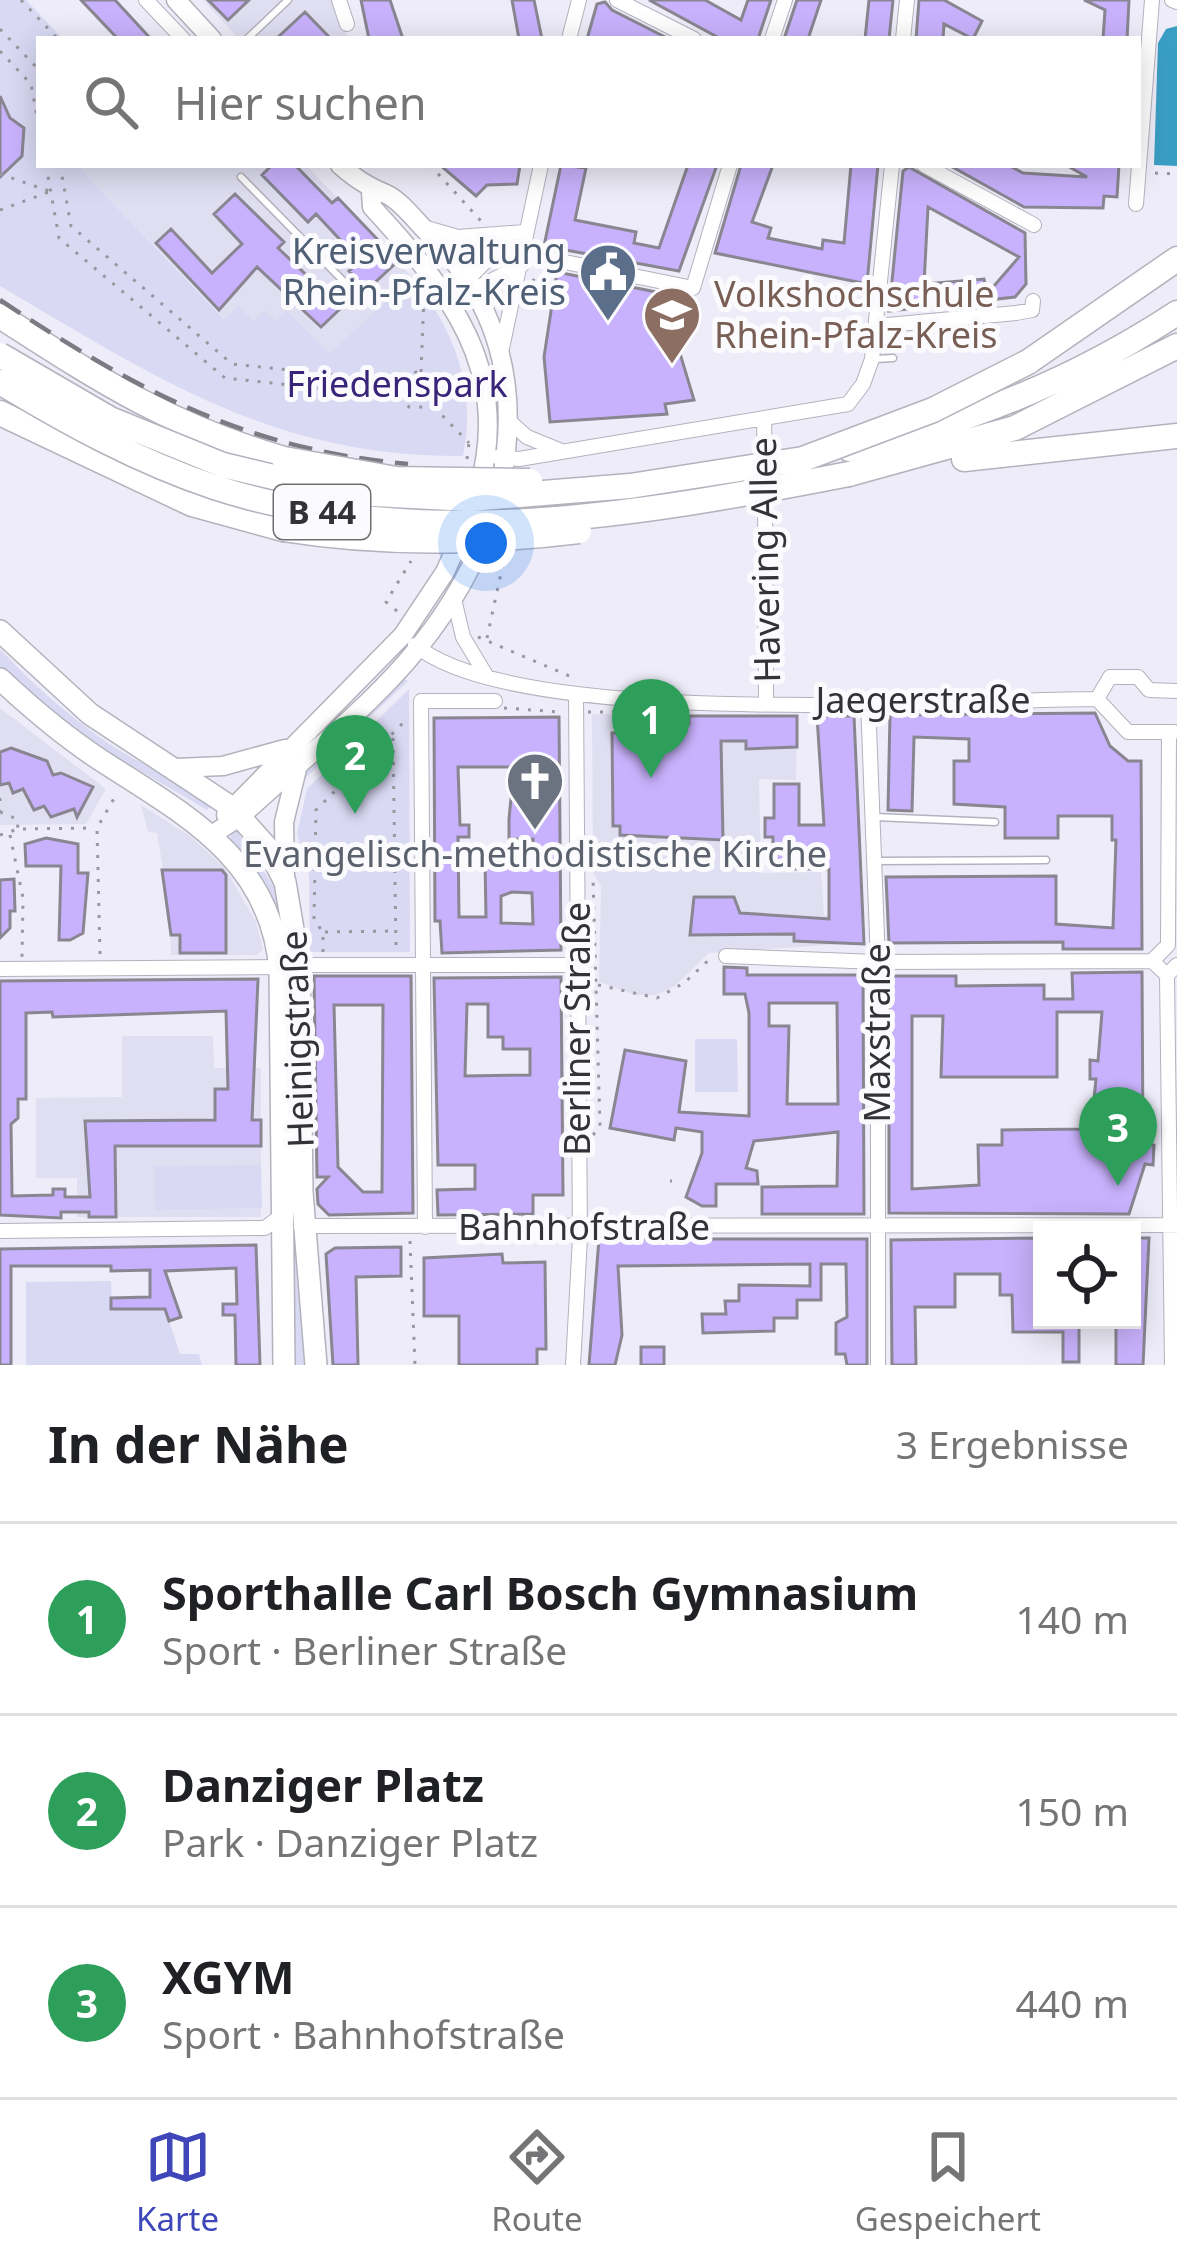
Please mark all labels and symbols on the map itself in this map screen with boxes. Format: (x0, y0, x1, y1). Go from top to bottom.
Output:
place label: Kreisverwaltung Rhein-Pfalz-Kreis (282, 226, 566, 316)
public building icon: Kreisverwaltung Rhein-Pfalz-Kreis (577, 241, 639, 323)
place label: Volkshochschule Rhein-Pfalz-Kreis (714, 269, 998, 359)
school or university icon: Volkshochschule Rhein-Pfalz-Kreis (641, 284, 703, 366)
park label: Friedenspark (286, 359, 508, 408)
street label: Havering Allee (738, 437, 791, 683)
road number: B 44 (274, 485, 370, 539)
your location (456, 513, 516, 573)
street label: Jaegerstraße (812, 675, 1031, 724)
pin: 1 (612, 679, 690, 778)
pin: 2 (316, 715, 394, 814)
church icon: Evangelisch-methodistische Kirche (504, 750, 566, 832)
place label: Evangelisch-methodistische Kirche (243, 829, 827, 878)
street label: Berliner Straße (552, 902, 601, 1156)
street label: Heinigstraße (268, 929, 325, 1149)
street label: Maxstraße (852, 943, 901, 1123)
pin: 3 (1079, 1087, 1157, 1186)
street label: Bahnhofstraße (458, 1202, 710, 1251)

